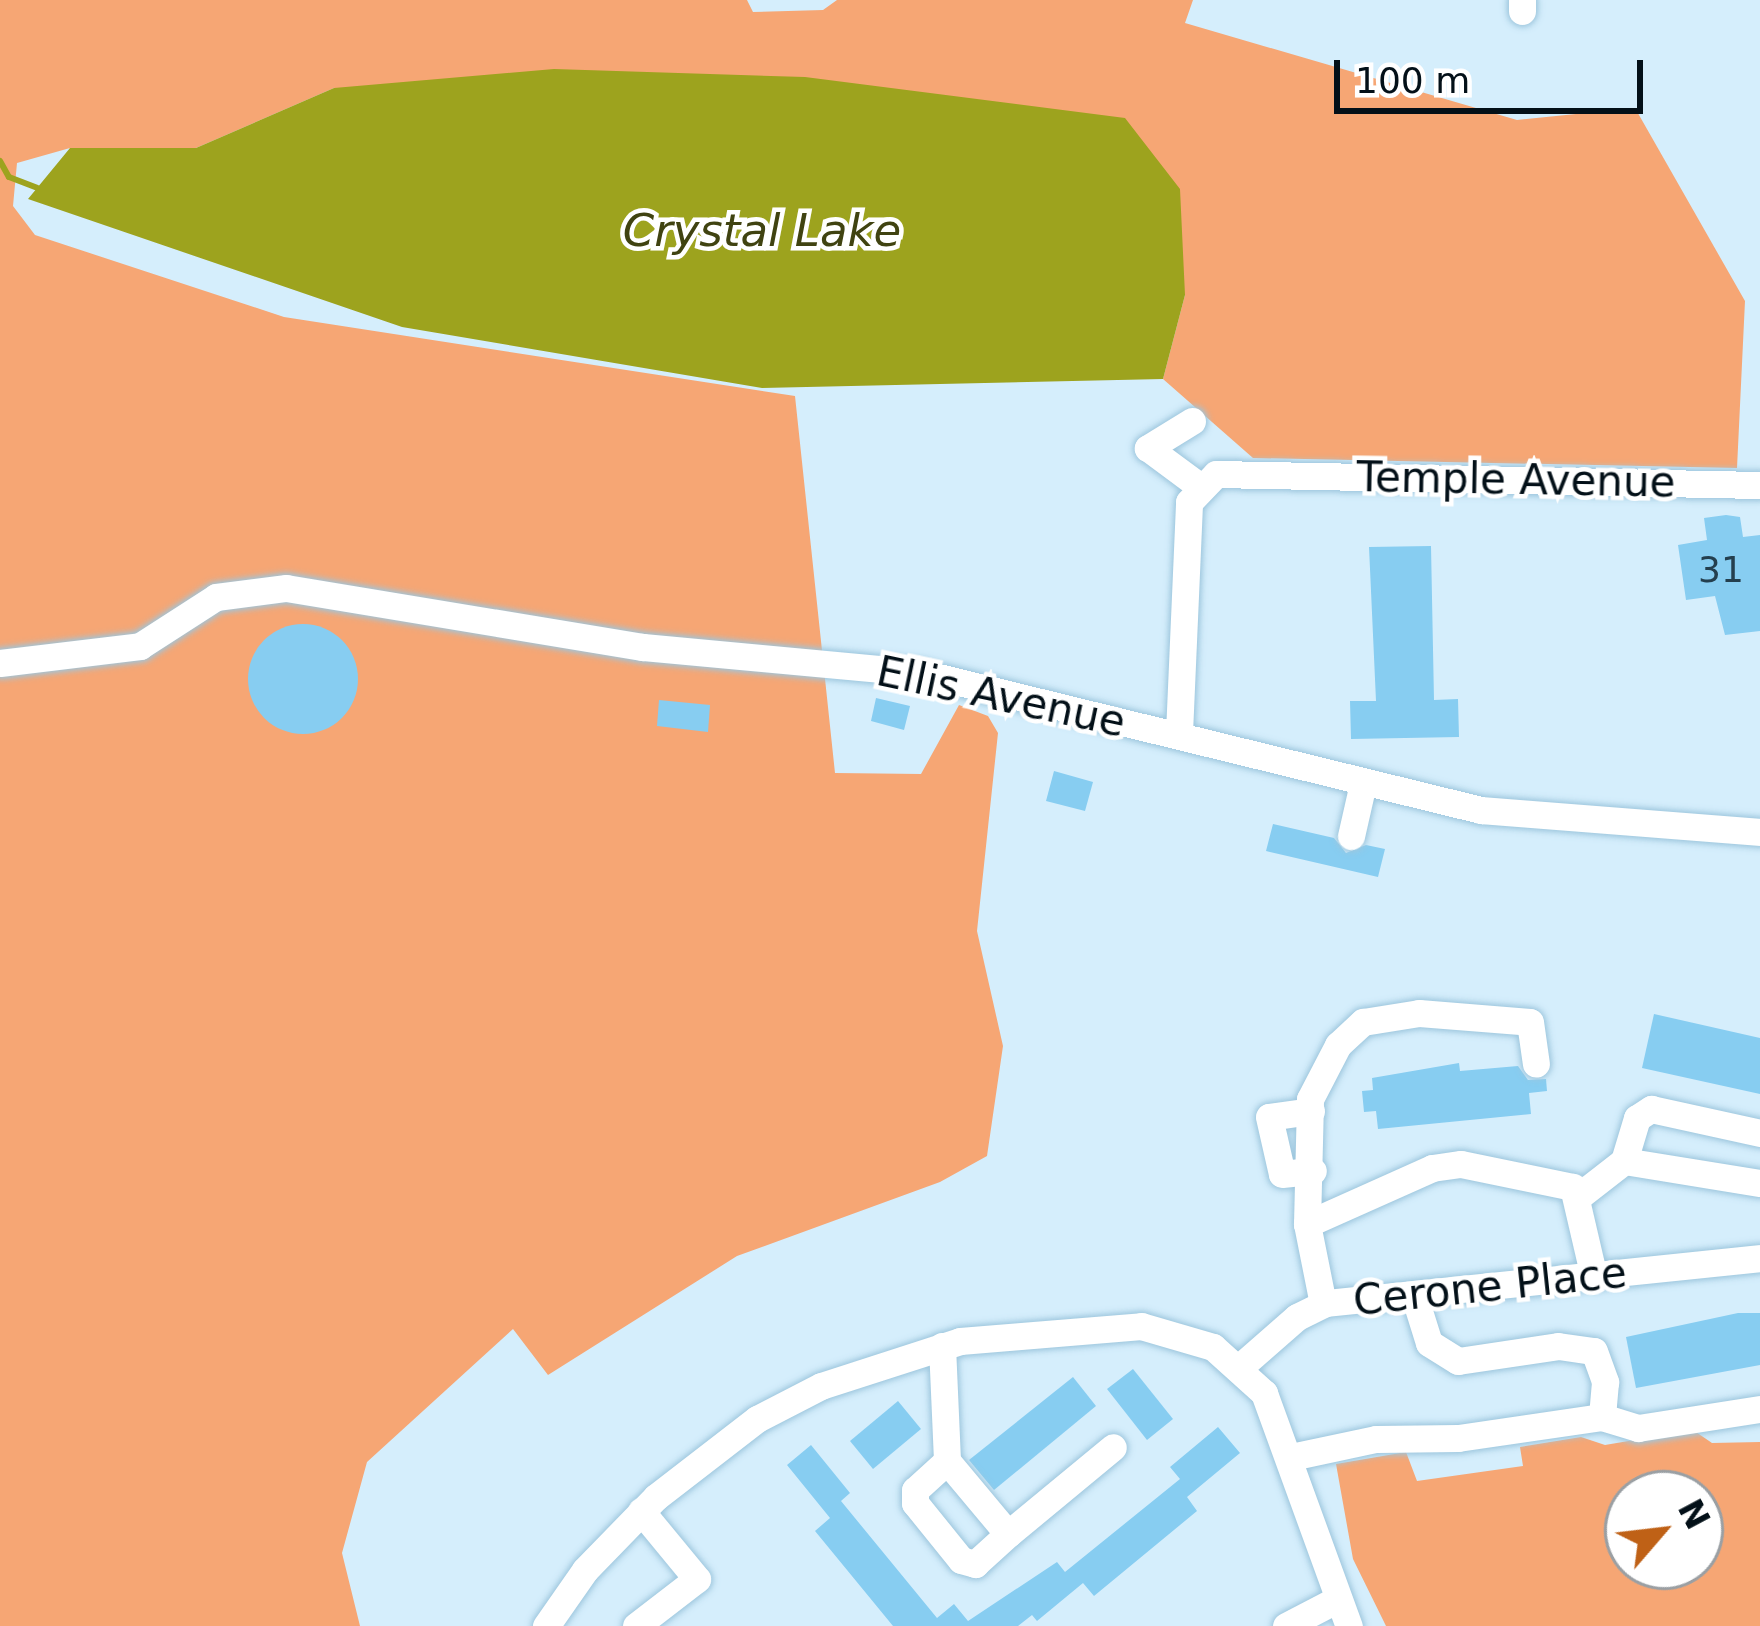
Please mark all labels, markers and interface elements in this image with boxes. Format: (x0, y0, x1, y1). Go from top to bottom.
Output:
scale bar (1340, 36, 1649, 110)
text: 100 m (1355, 60, 1470, 101)
water label: Crystal Lake (623, 204, 901, 258)
street label: Temple Avenue (1356, 452, 1676, 508)
house number: 31 (1698, 548, 1744, 592)
street label: Ellis Avenue (872, 646, 1130, 748)
street label: Cerone Place (1351, 1248, 1629, 1326)
north arrow (1604, 1470, 1724, 1590)
text: N (1670, 1493, 1717, 1536)

